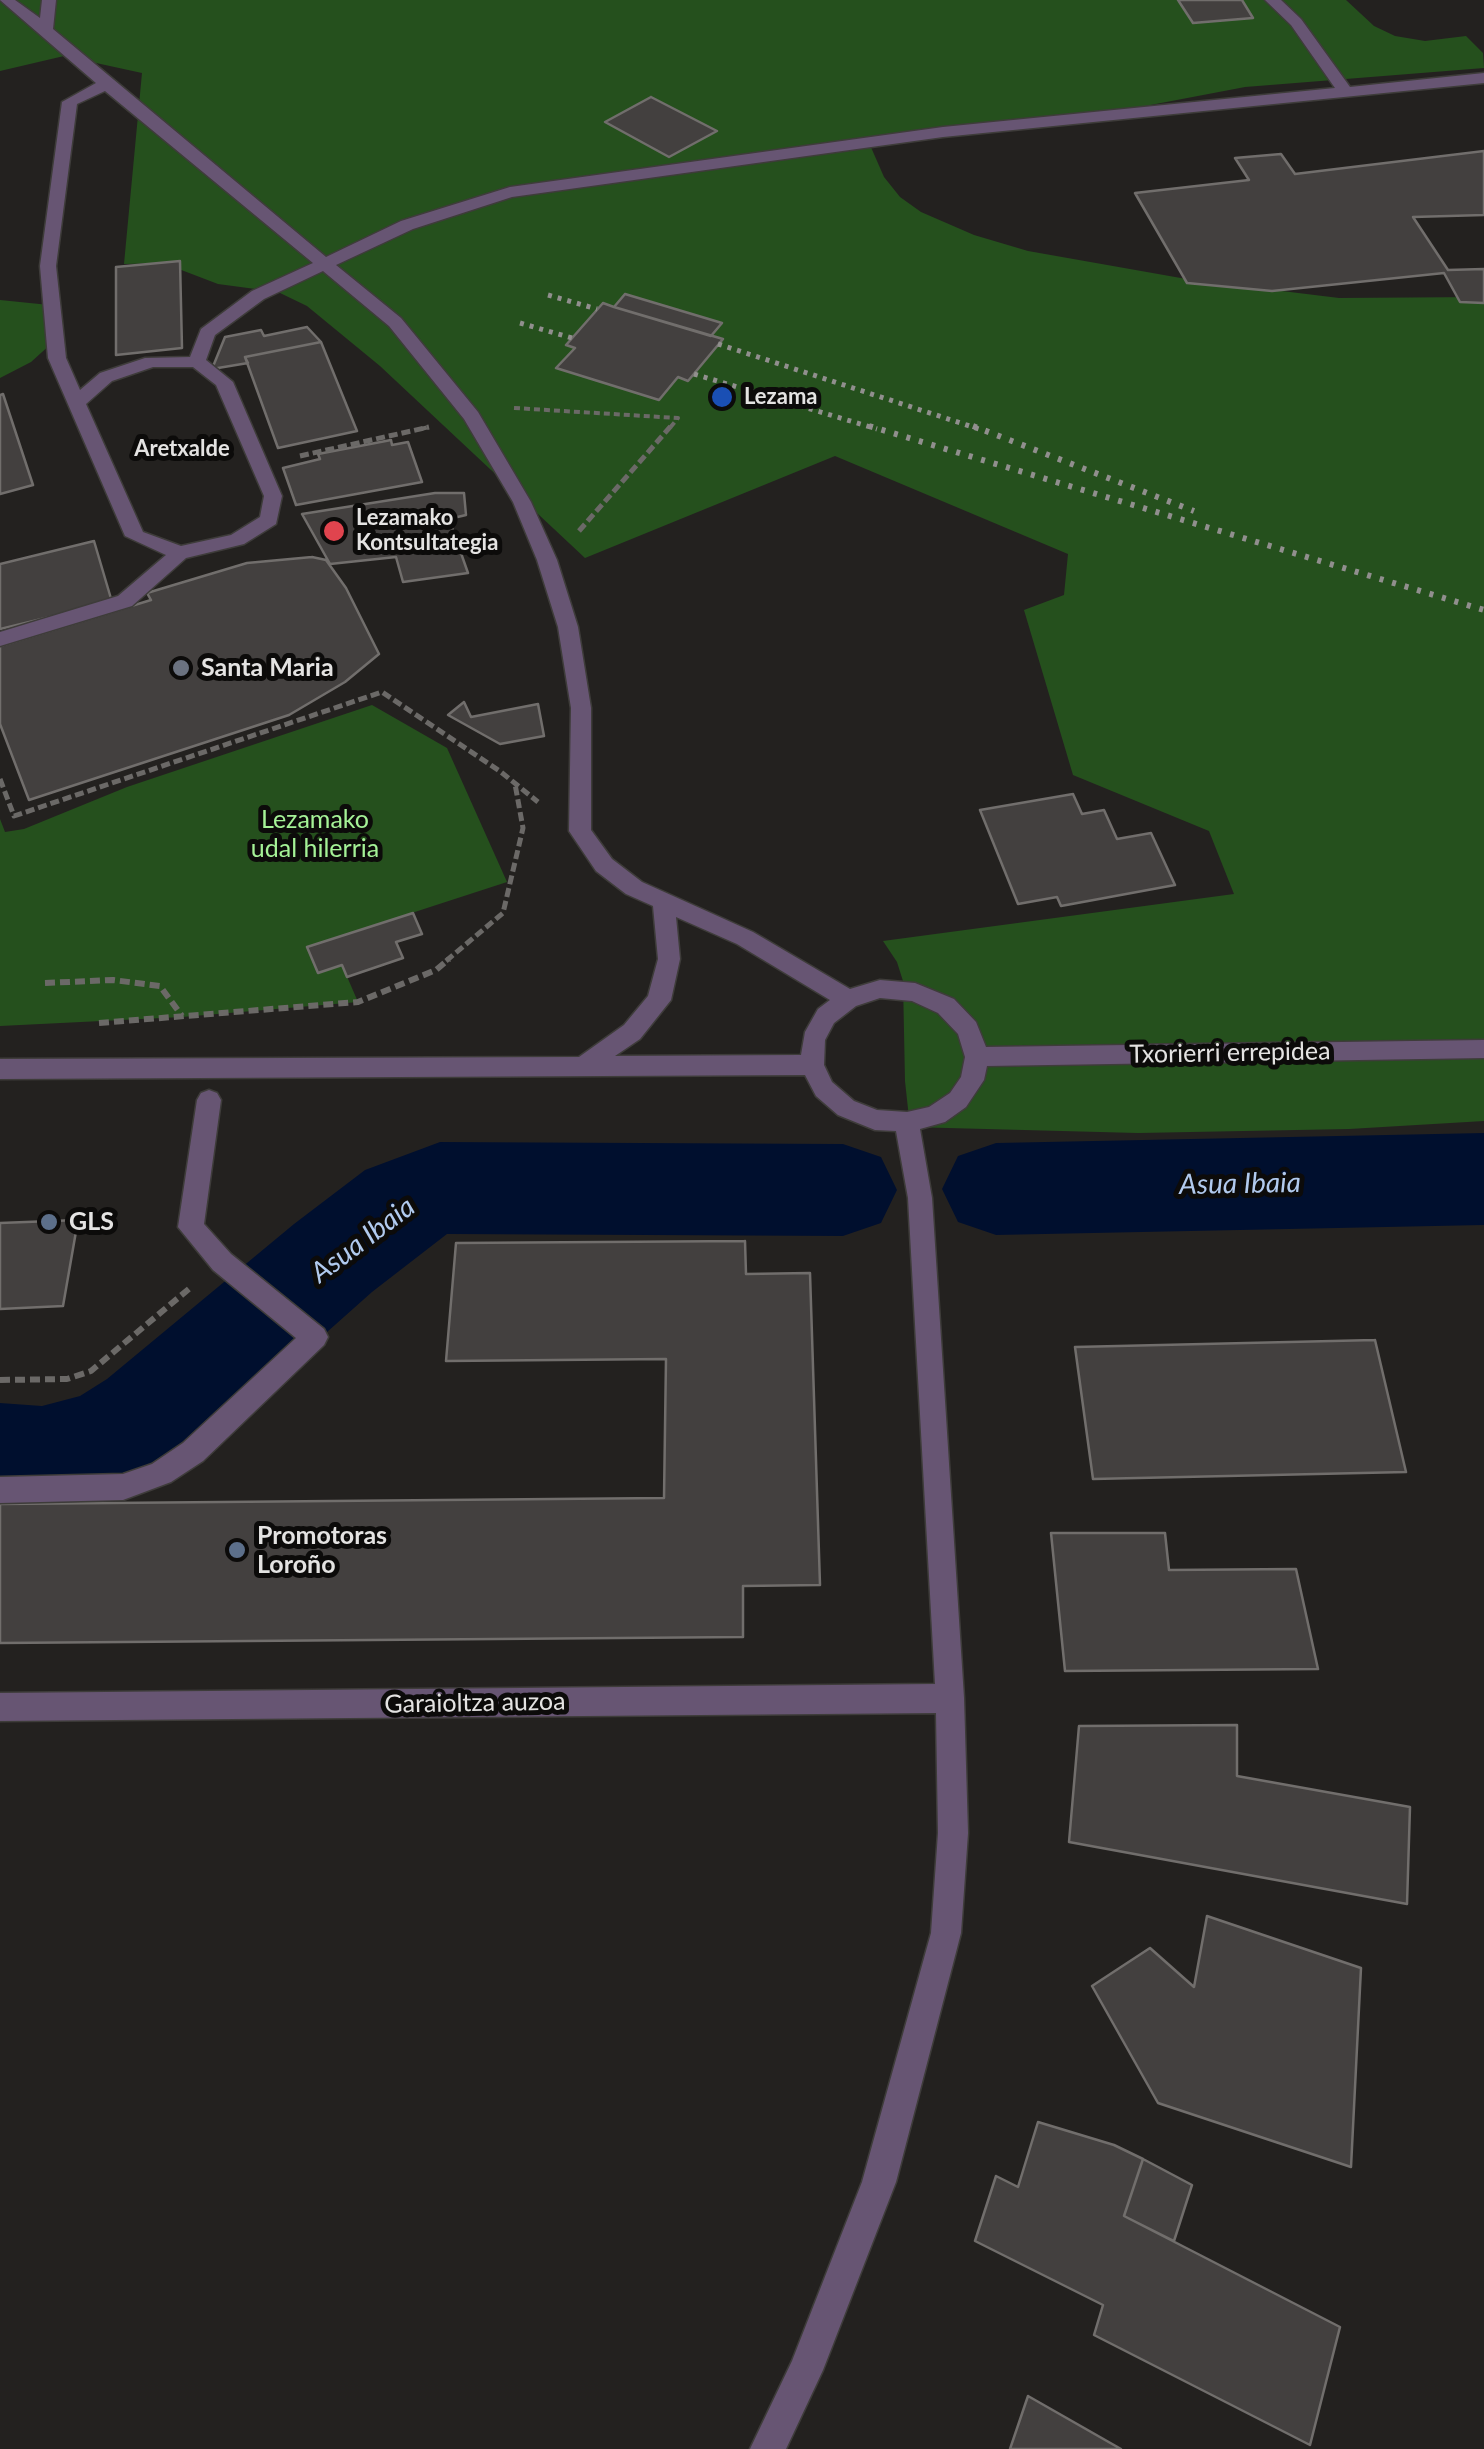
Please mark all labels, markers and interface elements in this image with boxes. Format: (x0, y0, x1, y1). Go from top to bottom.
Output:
marker: Lezama (709, 384, 735, 410)
place label: Lezama (744, 384, 817, 410)
district label: Aretxalde (134, 436, 230, 462)
place label: Lezamako Kontsultategia (356, 505, 498, 556)
marker: Lezamako Kontsultategia (321, 518, 347, 544)
place label: Santa Maria (201, 653, 334, 683)
marker: Santa Maria (170, 657, 192, 679)
park label: Lezamako udal hilerria (251, 805, 379, 864)
street label: Txorierri errepidea (1129, 1036, 1331, 1070)
water label: Asua Ibaia (1179, 1166, 1301, 1202)
water label: Asua Ibaia (304, 1190, 422, 1290)
place label: GLS (69, 1207, 114, 1237)
marker: GLS (38, 1211, 60, 1233)
place label: Promotoras Loroño (257, 1521, 387, 1580)
marker: Promotoras Loroño (226, 1539, 248, 1561)
street label: Garaioltza auzoa (384, 1686, 566, 1720)

